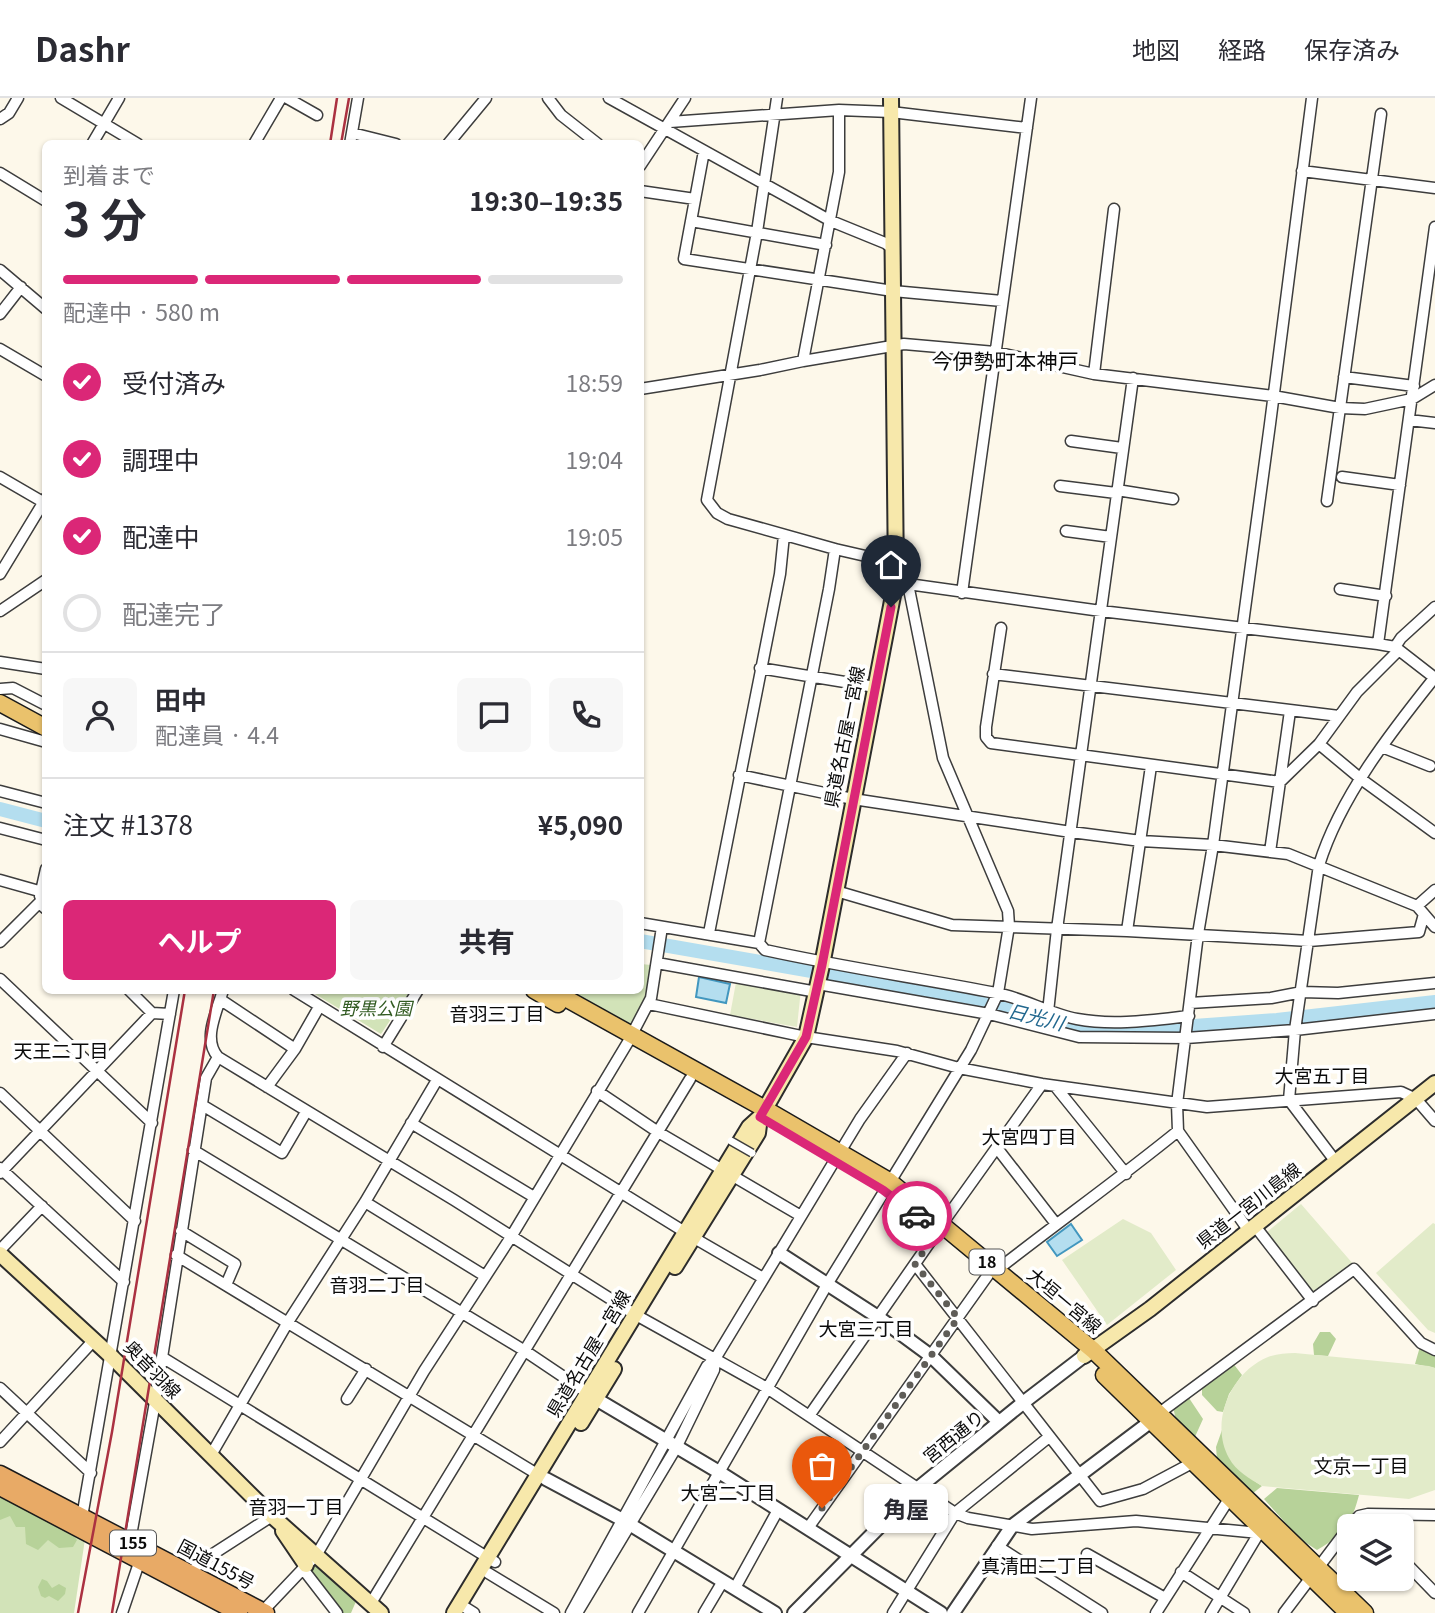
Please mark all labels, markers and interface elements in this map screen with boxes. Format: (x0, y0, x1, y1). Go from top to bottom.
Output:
text: Dashr (35, 24, 130, 72)
text: 地図 (1132, 31, 1180, 66)
text: 経路 (1218, 31, 1266, 66)
text: 保存済み (1304, 31, 1400, 66)
text: 到着まで (63, 157, 155, 191)
text: 19:30–19:35 (469, 181, 623, 218)
text: 3 分 (63, 184, 147, 250)
text: 配達中 · 580 m (63, 294, 220, 328)
district label: 今伊勢町本神戸 (932, 345, 1079, 375)
icon: check (63, 363, 101, 401)
text: 受付済み (122, 363, 226, 400)
text: 18:59 (566, 365, 623, 399)
icon: check (63, 440, 101, 478)
text: 調理中 (122, 440, 200, 477)
text: 19:04 (566, 442, 623, 476)
icon: check (63, 517, 101, 555)
text: 配達中 (122, 517, 200, 554)
text: 19:05 (566, 519, 623, 553)
pin (861, 535, 921, 607)
icon: home (872, 546, 910, 584)
text: 配達完了 (122, 594, 226, 631)
street label: 県道名古屋一宮線 (817, 663, 870, 810)
button: person (63, 678, 137, 752)
button: chat (457, 678, 531, 752)
button: phone (549, 678, 623, 752)
text: 田中 (155, 680, 207, 717)
text: 配達員 · 4.4 (155, 717, 279, 751)
text: 注文 #1378 (63, 805, 193, 842)
text: ¥5,090 (538, 805, 623, 842)
button: ヘルプ (63, 900, 336, 980)
button: 共有 (350, 900, 623, 980)
park label: 野黒公園 (340, 994, 415, 1020)
water label: 日光川 (1005, 996, 1069, 1036)
district label: 音羽三丁目 (449, 999, 545, 1026)
district label: 天王二丁目 (13, 1036, 109, 1063)
district label: 大宮五丁目 (1274, 1061, 1370, 1088)
district label: 大宮四丁目 (981, 1122, 1077, 1149)
street label: 県道一宮川島線 (1190, 1155, 1305, 1253)
courier (882, 1181, 952, 1251)
icon: car (898, 1197, 936, 1235)
road number: 18 (970, 1250, 1004, 1274)
street label: 大垣一宮線 (1022, 1261, 1108, 1338)
district label: 音羽二丁目 (329, 1270, 425, 1297)
street label: 県道名古屋一宮線 (539, 1285, 636, 1421)
district label: 大宮三丁目 (818, 1314, 914, 1341)
street label: 奥音羽線 (119, 1334, 188, 1404)
street label: 宮西通り (917, 1403, 989, 1468)
pin (792, 1436, 852, 1508)
icon: bag (803, 1447, 841, 1485)
district label: 文京一丁目 (1313, 1451, 1409, 1478)
district label: 大宮二丁目 (680, 1478, 776, 1505)
callout: 角屋 (864, 1484, 948, 1532)
text: 角屋 (883, 1491, 929, 1525)
district label: 音羽一丁目 (248, 1492, 344, 1519)
map controls (1337, 1514, 1414, 1591)
button: layers (1337, 1514, 1414, 1591)
road number: 155 (110, 1530, 156, 1555)
street label: 国道155号 (174, 1532, 260, 1594)
district label: 真清田二丁目 (981, 1551, 1095, 1578)

